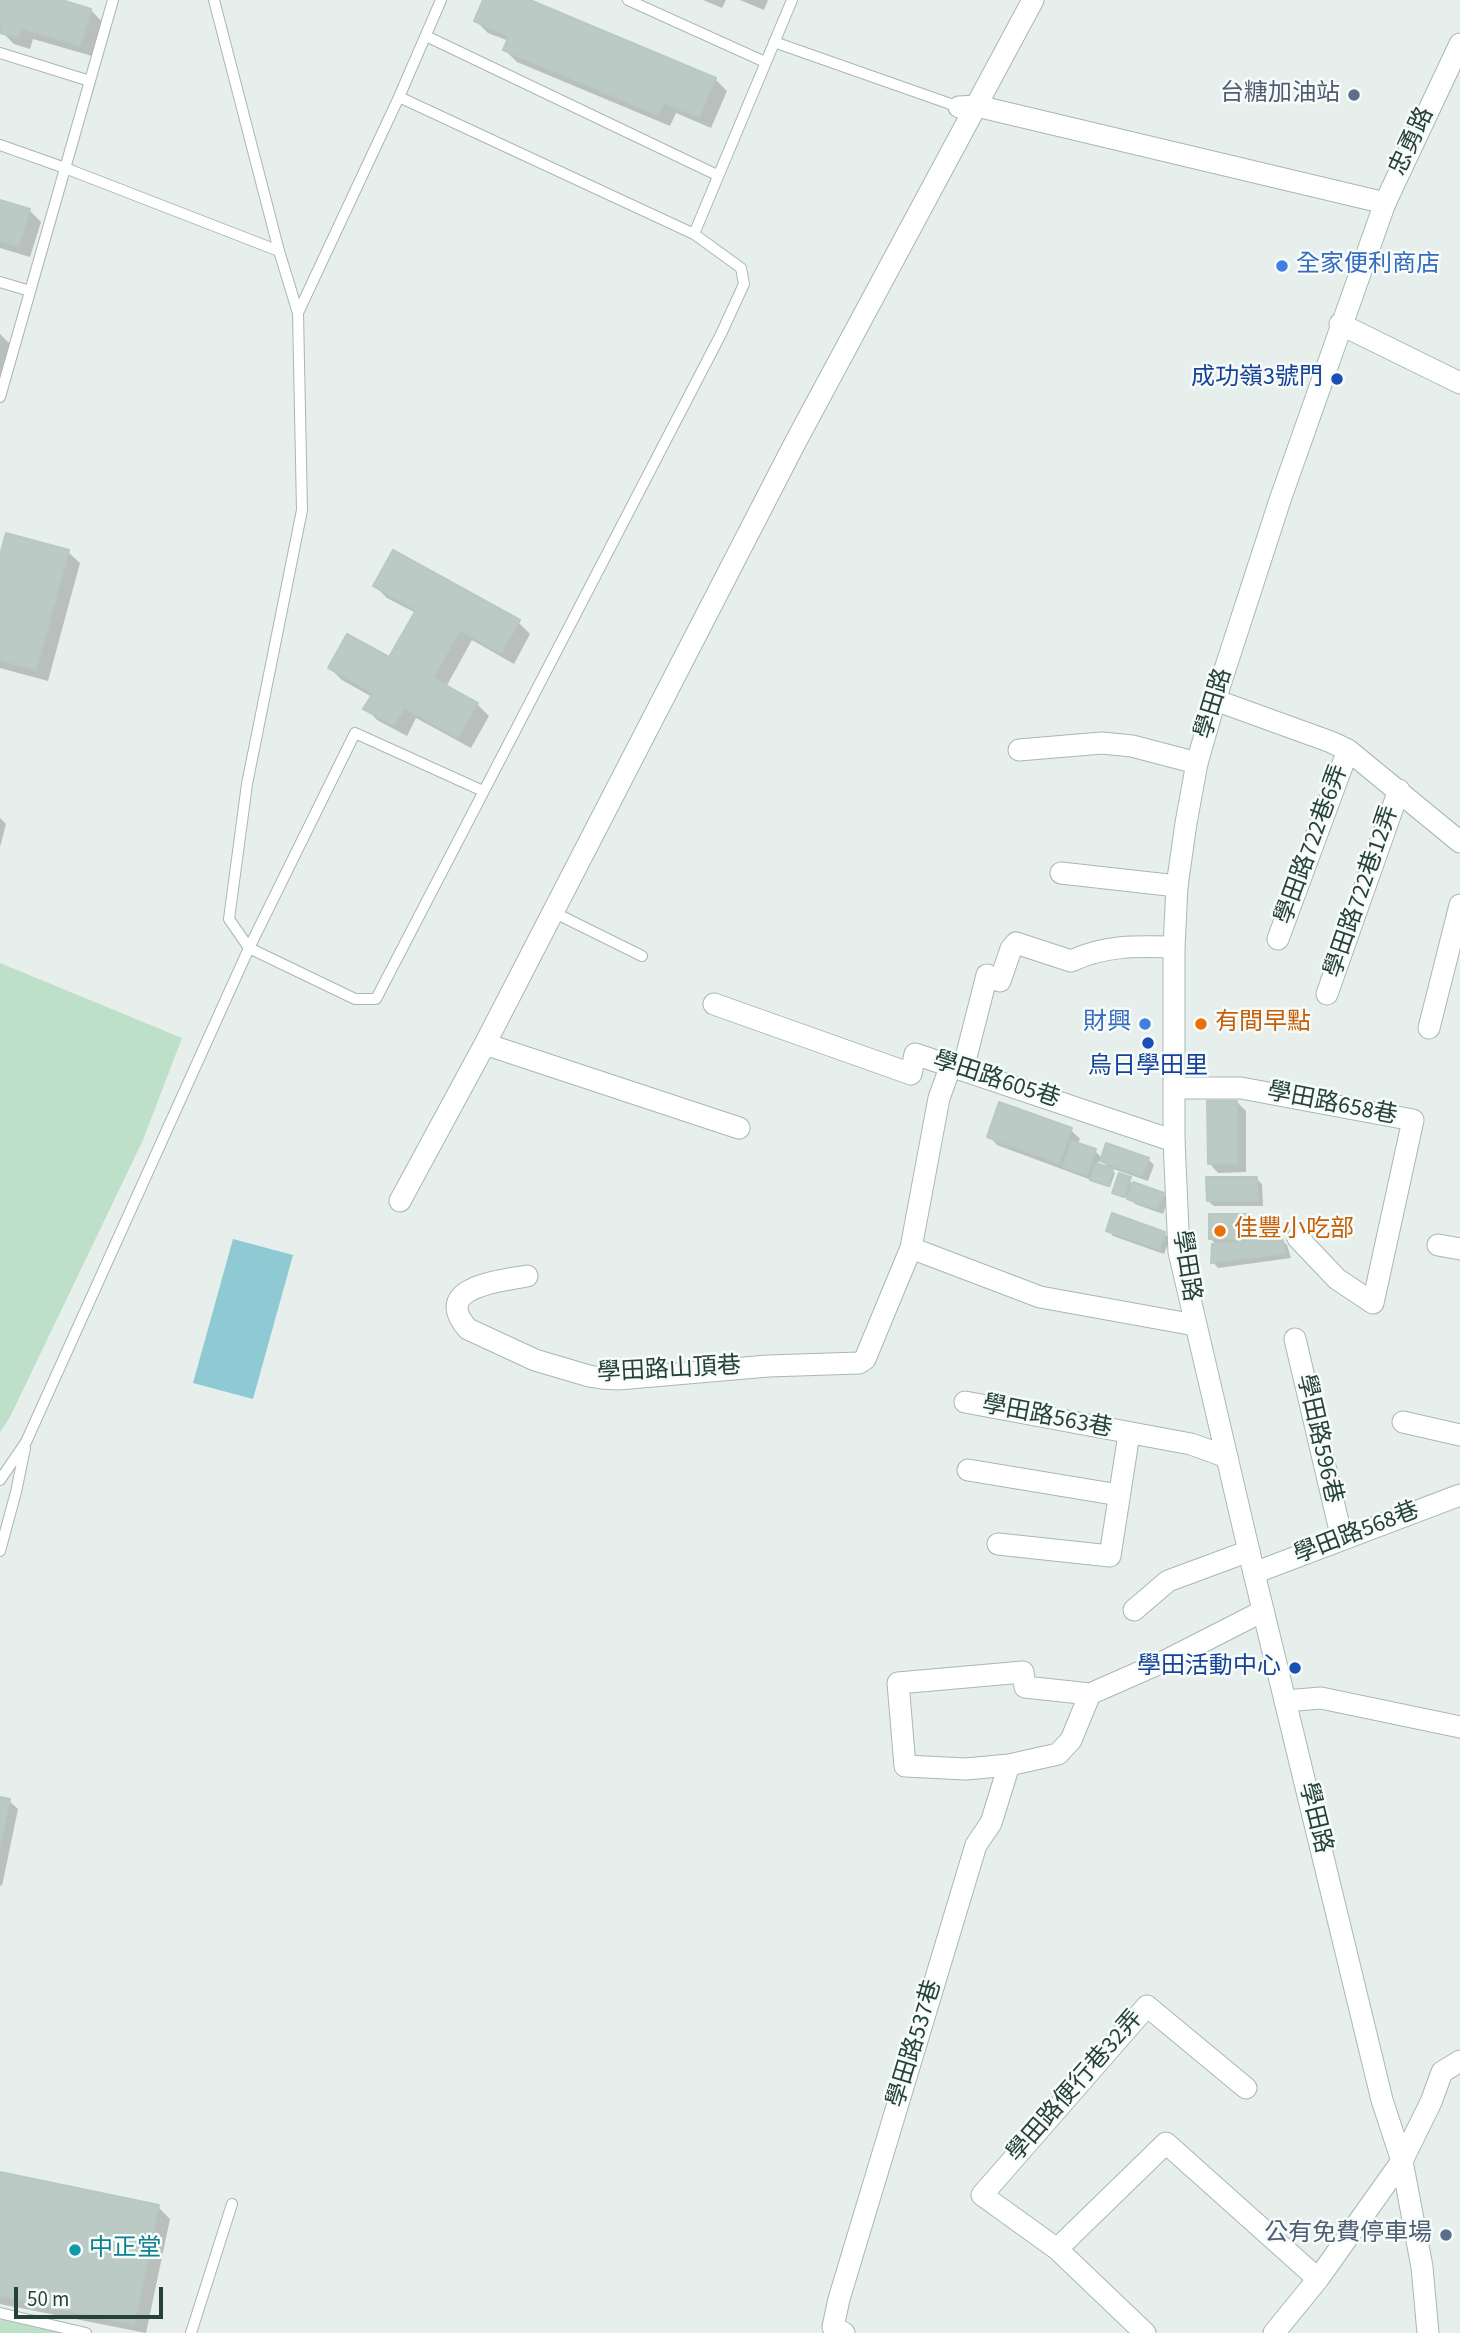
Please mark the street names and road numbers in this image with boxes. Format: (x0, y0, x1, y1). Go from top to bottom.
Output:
street label: 忠勇路 (1385, 103, 1441, 181)
street label: 學田路 (1191, 665, 1239, 743)
street label: 學田路722巷6弄 (1271, 761, 1355, 929)
street label: 學田路722巷12弄 (1320, 802, 1406, 982)
street label: 學田路605巷 (929, 1047, 1063, 1115)
street label: 學田路658巷 (1265, 1078, 1399, 1132)
street label: 學田路 (1165, 1228, 1205, 1304)
street label: 學田路山頂巷 (596, 1353, 742, 1389)
street label: 學田路596巷 (1289, 1372, 1347, 1506)
street label: 學田路563巷 (980, 1391, 1114, 1445)
street label: 學田路568巷 (1290, 1497, 1424, 1571)
street label: 學田路 (1291, 1780, 1337, 1856)
street label: 學田路537巷 (883, 1977, 949, 2111)
street label: 學田路便行巷32弄 (1002, 2005, 1150, 2169)

